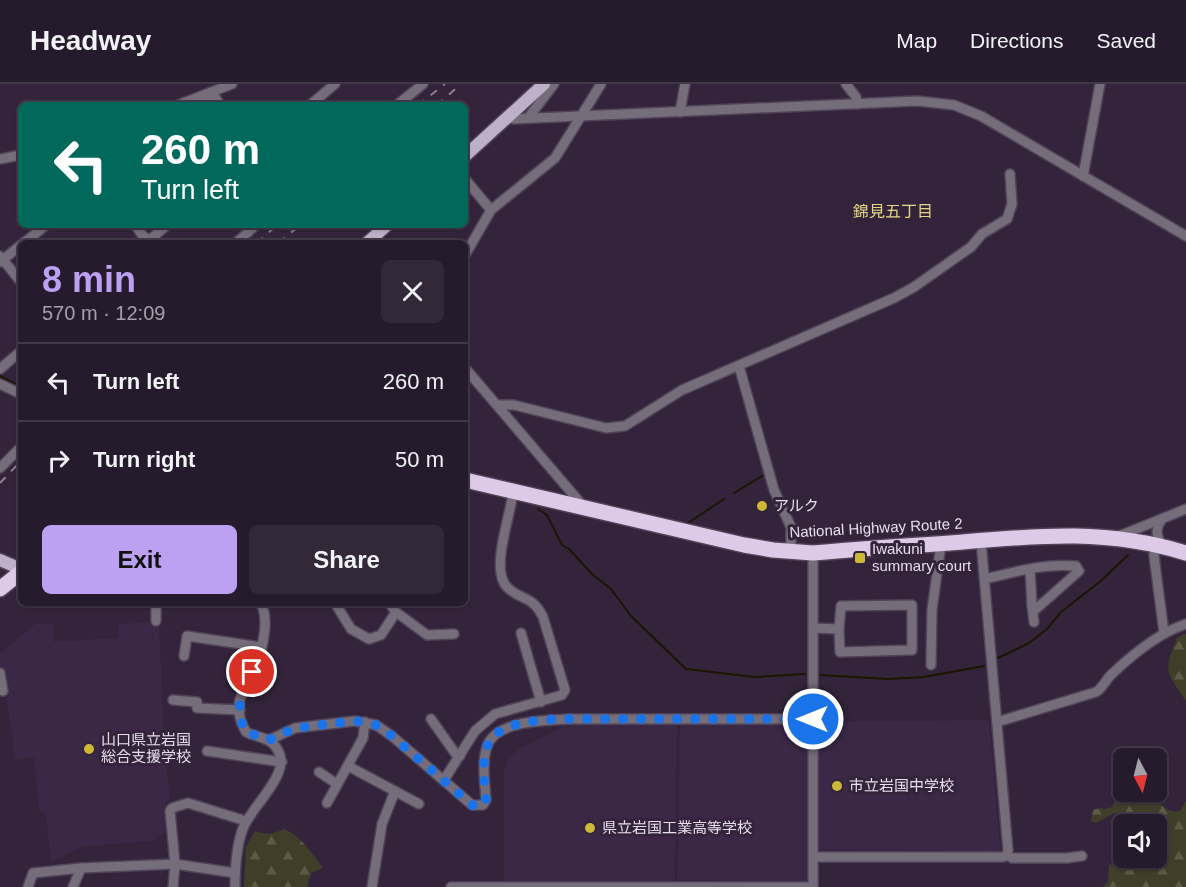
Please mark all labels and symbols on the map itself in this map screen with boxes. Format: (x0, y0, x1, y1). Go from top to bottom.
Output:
district label: 錦見五丁目 (853, 203, 933, 220)
place label: アルク (774, 497, 819, 514)
marker: アルク (755, 499, 769, 513)
street label: National Highway Route 2 (789, 514, 963, 541)
place label: Iwakuni summary court (872, 540, 972, 574)
marker: Iwakuni summary court (853, 551, 867, 565)
pin (226, 646, 277, 697)
position arrow (781, 687, 845, 751)
place label: 山口県立岩国 総合支援学校 (101, 731, 191, 765)
marker: 山口県立岩国 総合支援学校 (82, 742, 96, 756)
north arrow (1113, 748, 1167, 802)
place label: 市立岩国中学校 (849, 777, 954, 794)
marker: 市立岩国中学校 (830, 779, 844, 793)
place label: 県立岩国工業高等学校 (602, 819, 752, 836)
marker: 県立岩国工業高等学校 (583, 821, 597, 835)

